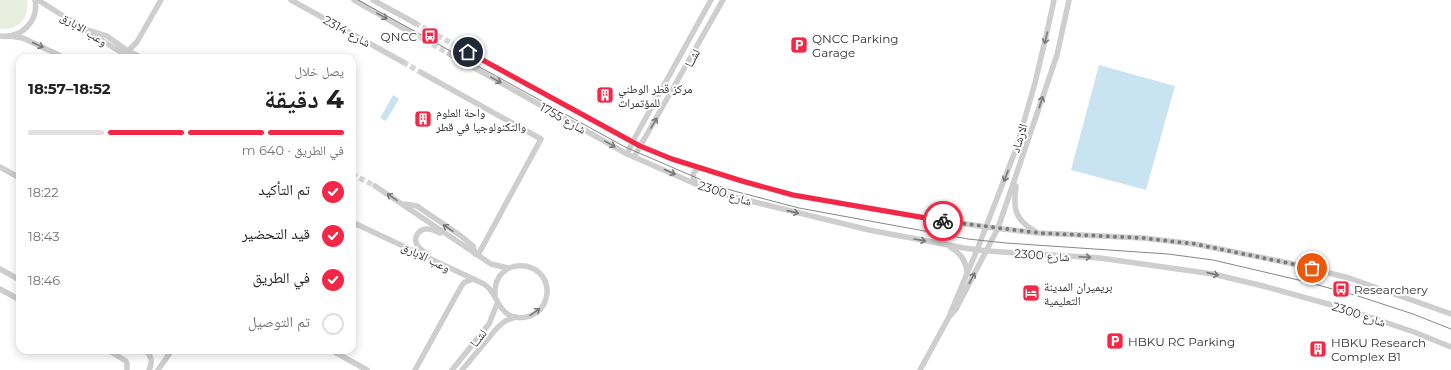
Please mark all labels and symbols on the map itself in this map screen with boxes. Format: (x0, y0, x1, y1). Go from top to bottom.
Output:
street label: وعب الابارق (58, 9, 110, 50)
street label: شارع 2314 (320, 12, 373, 51)
one-way arrow (376, 12, 388, 20)
bus stop icon: QNCC (420, 26, 440, 46)
place label: QNCC (381, 29, 417, 44)
place label: QNCC Parking Garage (812, 31, 899, 60)
one-way arrow (1042, 31, 1049, 44)
pin (451, 35, 485, 69)
parking icon: QNCC Parking Garage (789, 35, 809, 55)
one-way arrow (31, 42, 43, 49)
street label: لشــا (681, 46, 703, 70)
one-way arrow (490, 77, 502, 85)
place label: مركز قطر الوطني للمؤتمرات (618, 81, 693, 110)
building icon: مركز قطر الوطني للمؤتمرات (595, 85, 615, 105)
one-way arrow (1038, 96, 1045, 109)
street label: شارع 1755 (537, 99, 589, 138)
place label: واحة العلوم والتكنولوجيا في قطر (435, 105, 526, 137)
building icon: واحة العلوم والتكنولوجيا في قطر (413, 109, 433, 129)
one-way arrow (650, 117, 658, 129)
street label: الارشاد (1007, 122, 1031, 154)
one-way arrow (603, 140, 615, 148)
one-way arrow (663, 169, 675, 177)
one-way arrow (1001, 170, 1009, 182)
street label: شارع 2300 (696, 177, 754, 210)
one-way arrow (387, 193, 398, 201)
courier (923, 201, 963, 241)
one-way arrow (787, 209, 800, 217)
one-way arrow (443, 223, 454, 232)
one-way arrow (913, 236, 926, 244)
street label: وعب الابارق (399, 239, 453, 276)
street label: شارع 2300 (1014, 246, 1070, 265)
pin (1295, 251, 1329, 285)
one-way arrow (1078, 254, 1091, 261)
one-way arrow (1207, 271, 1220, 279)
one-way arrow (968, 273, 976, 285)
place label: بريميران المدينة التعليمية (1044, 279, 1113, 308)
bus stop icon: Researchery (1331, 279, 1351, 299)
place label: Researchery (1354, 282, 1428, 297)
hotel icon: بريميران المدينة التعليمية (1021, 283, 1041, 303)
street label: شارع 2300 (1330, 298, 1388, 331)
one-way arrow (530, 308, 541, 316)
street label: لشــا (466, 326, 490, 350)
parking icon: HBKU RC Parking (1105, 331, 1125, 351)
place label: HBKU RC Parking (1128, 334, 1235, 349)
place label: HBKU Research Complex B1 (1331, 335, 1426, 364)
building icon: HBKU Research Complex B1 (1308, 339, 1328, 359)

